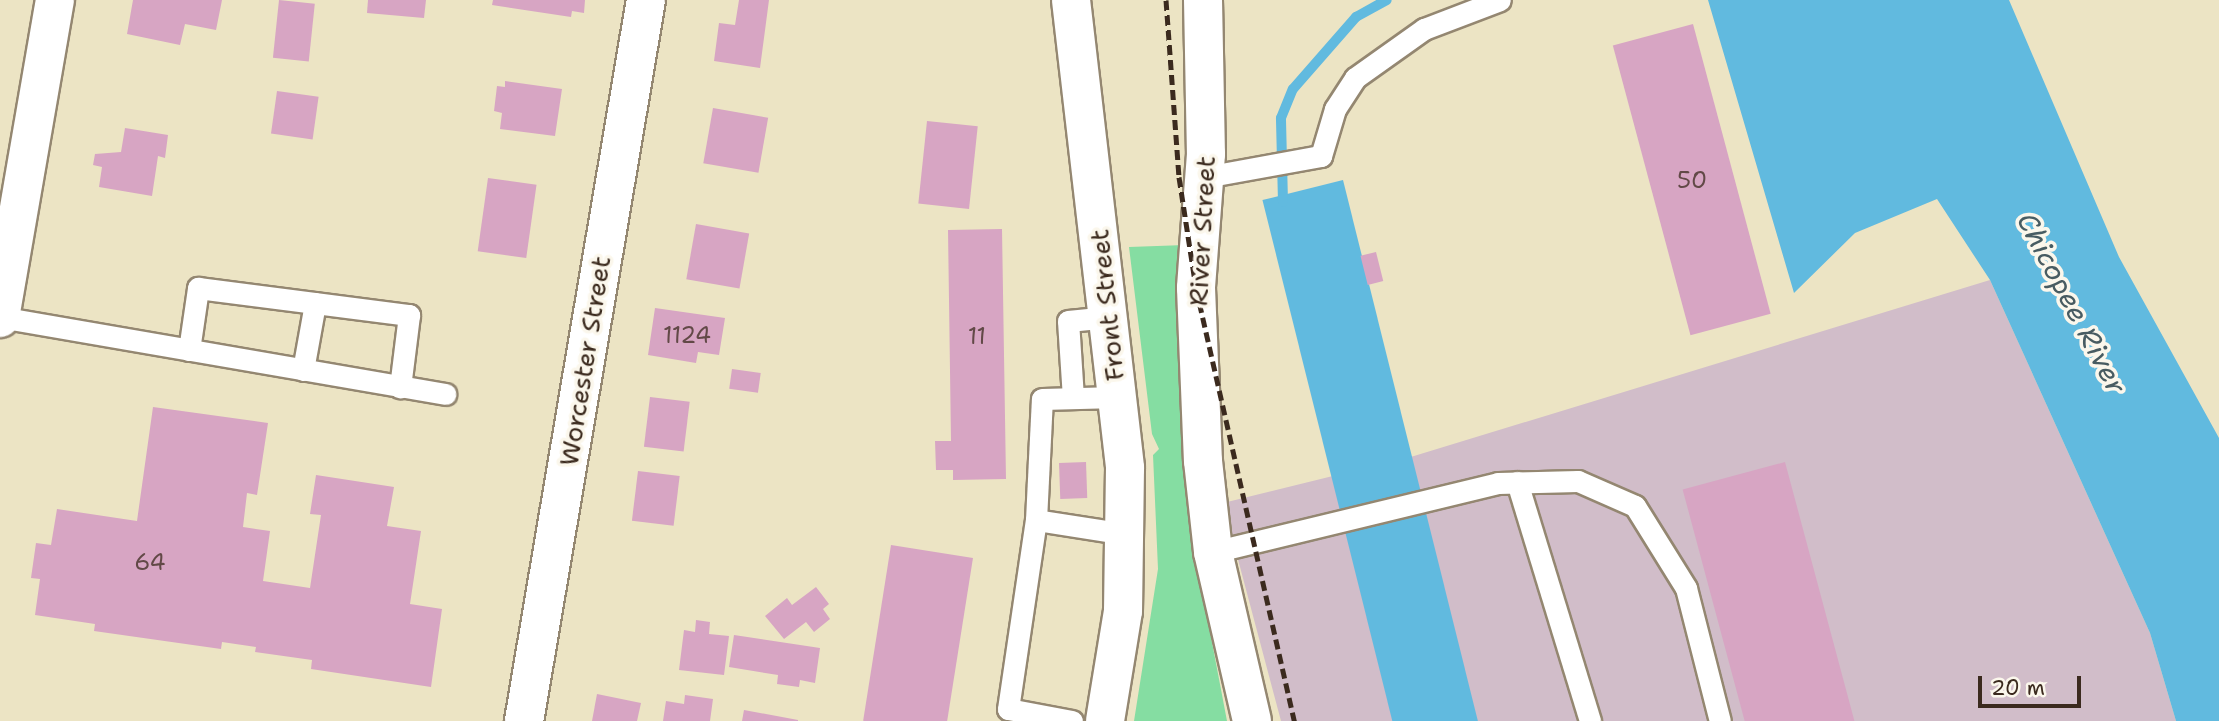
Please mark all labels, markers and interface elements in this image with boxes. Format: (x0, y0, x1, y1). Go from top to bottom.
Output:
street label: River Street (1182, 155, 1222, 307)
house number: 50 (1677, 166, 1707, 194)
water label: Chicopee River (2010, 207, 2134, 399)
street label: Front Street (1084, 228, 1130, 382)
street label: Worcester Street (553, 254, 617, 468)
house number: 1124 (663, 321, 711, 349)
house number: 11 (968, 322, 986, 350)
house number: 64 (134, 548, 166, 576)
scale bar (1981, 662, 2084, 706)
text: 20 m (1991, 674, 2045, 702)

